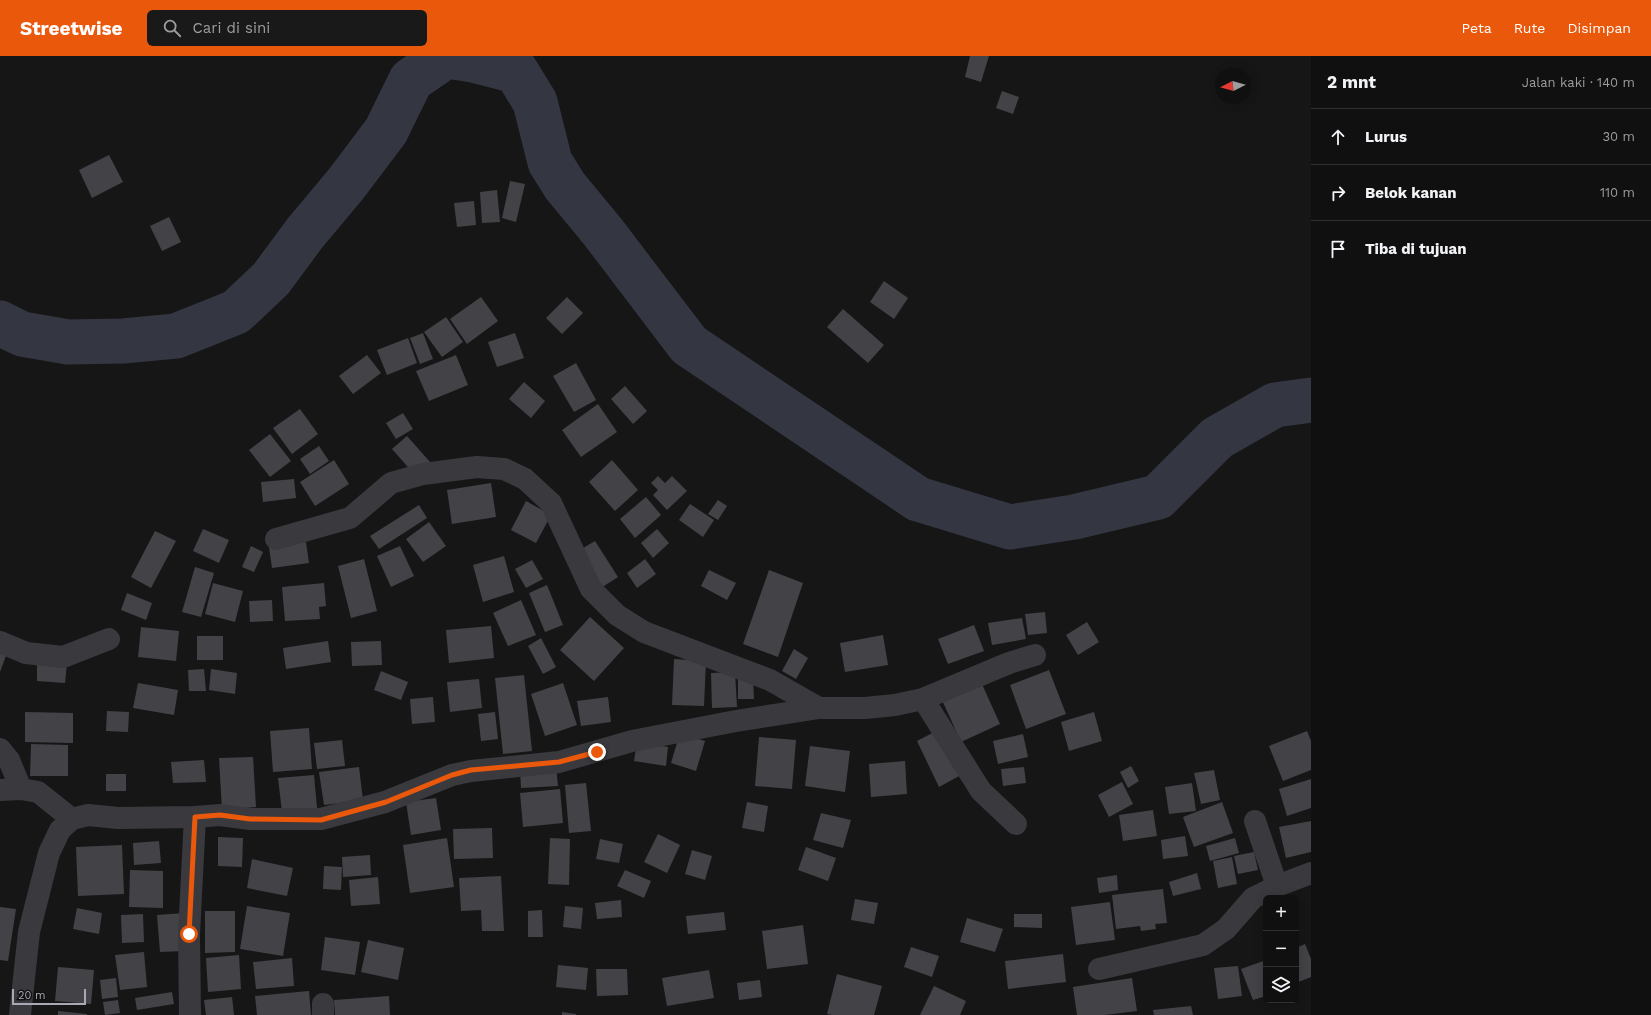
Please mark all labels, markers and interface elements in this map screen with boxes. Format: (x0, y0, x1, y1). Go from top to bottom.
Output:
search box (147, 10, 427, 46)
text: Streetwise (20, 17, 123, 40)
icon: search (161, 17, 183, 39)
text: Cari di sini (193, 19, 270, 37)
text: Peta (1462, 20, 1492, 36)
text: Rute (1514, 20, 1545, 36)
text: Disimpan (1567, 20, 1631, 36)
north arrow (1215, 68, 1251, 104)
text: 2 mnt (1327, 72, 1376, 92)
text: Jalan kaki · 140 m (1522, 75, 1635, 90)
icon: ahead (1327, 126, 1349, 148)
text: Lurus (1365, 128, 1407, 146)
text: 30 m (1603, 129, 1635, 144)
icon: right (1327, 182, 1349, 204)
text: Belok kanan (1365, 184, 1456, 202)
text: 110 m (1600, 185, 1635, 200)
icon: arrive (1327, 238, 1349, 260)
text: Tiba di tujuan (1365, 240, 1467, 258)
route end (588, 743, 606, 761)
map controls (1263, 895, 1299, 1003)
button: + (1263, 895, 1299, 931)
route start (180, 925, 198, 943)
button: − (1263, 931, 1299, 967)
button: layers (1263, 967, 1299, 1003)
scale bar (12, 987, 86, 1006)
text: 20 m (18, 989, 46, 1002)

